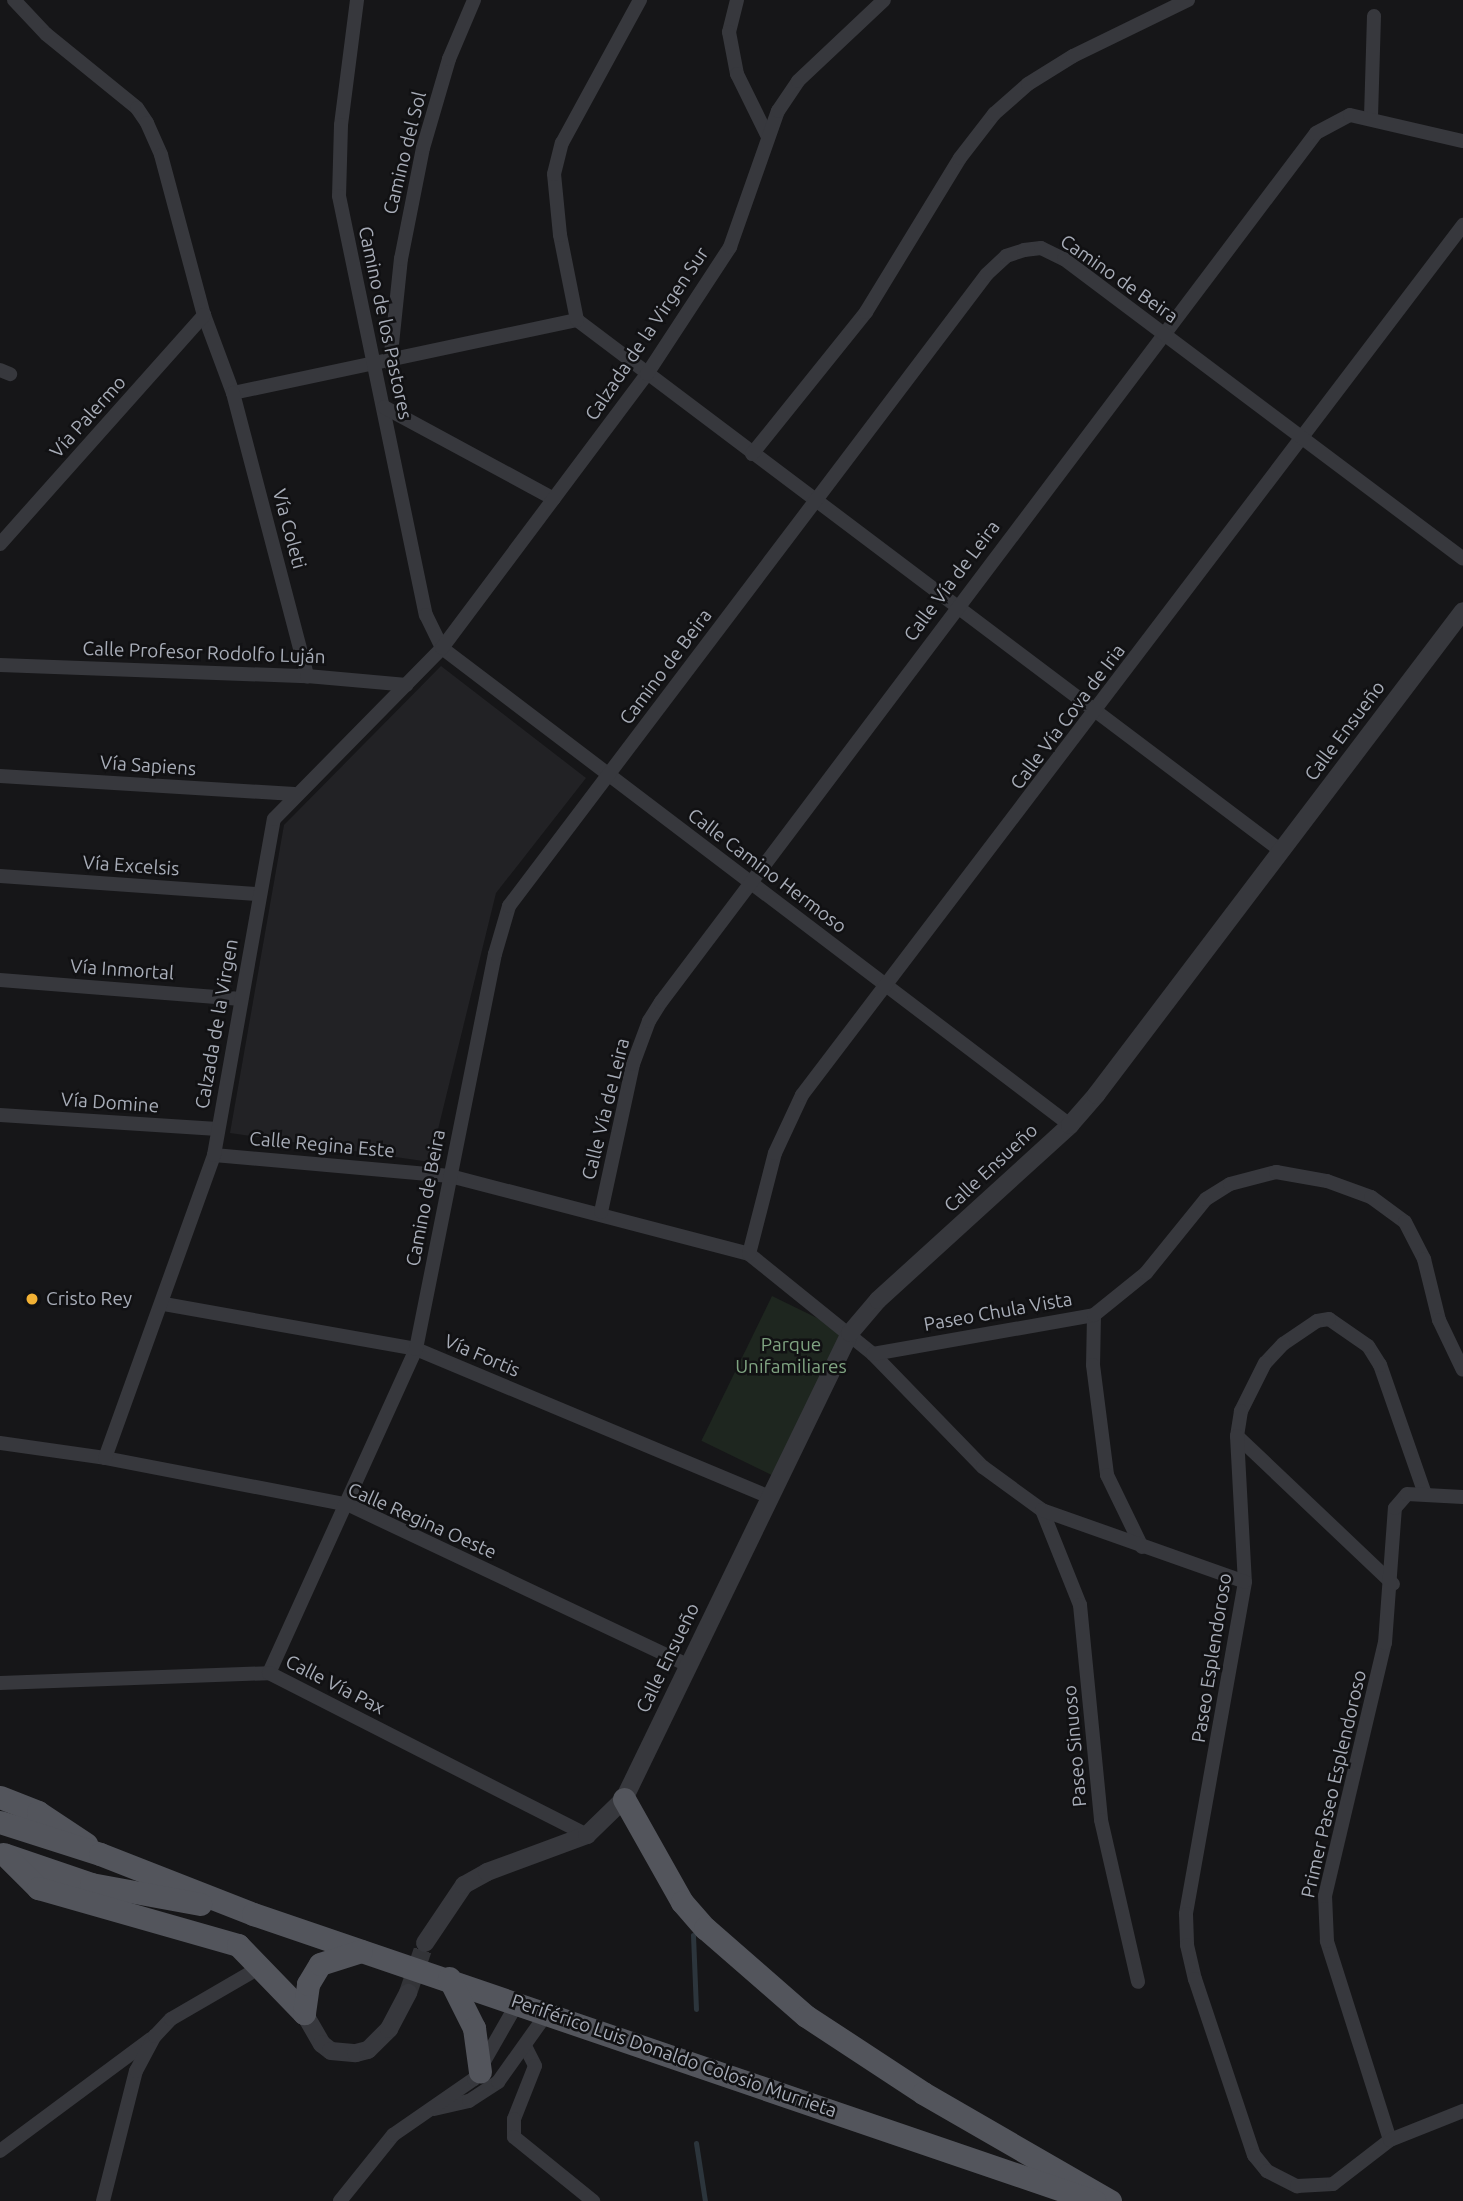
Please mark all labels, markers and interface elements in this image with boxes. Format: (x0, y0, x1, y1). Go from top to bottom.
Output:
street label: Camino del Sol (379, 89, 431, 217)
street label: Camino de los Pastores (353, 224, 417, 422)
street label: Camino de Beira (1056, 230, 1182, 328)
street label: Calzada de la Virgen Sur (580, 243, 714, 425)
street label: Vía Palermo (45, 371, 131, 463)
street label: Vía Coleti (267, 487, 311, 571)
street label: Calle Vía de Leira (899, 516, 1005, 646)
street label: Camino de Beira (615, 605, 717, 729)
street label: Calle Profesor Rodolfo Luján (82, 637, 326, 669)
street label: Calle Vía Cova de Iria (1006, 640, 1130, 794)
street label: Calle Ensueño (1300, 677, 1390, 785)
street label: Vía Sapiens (99, 751, 197, 781)
street label: Calle Camino Hermoso (683, 804, 851, 938)
street label: Vía Excelsis (82, 851, 180, 881)
street label: Calzada de la Virgen (191, 937, 243, 1111)
street label: Vía Inmortal (69, 955, 175, 985)
street label: Calle Vía de Leira (577, 1036, 635, 1182)
street label: Vía Domine (60, 1088, 160, 1118)
street label: Calle Ensueño (940, 1119, 1042, 1217)
street label: Calle Regina Este (248, 1127, 396, 1163)
street label: Camino de Beira (402, 1128, 450, 1268)
place label: Cristo Rey (46, 1288, 132, 1310)
street label: Paseo Chula Vista (922, 1288, 1074, 1336)
marker: Cristo Rey (24, 1291, 40, 1307)
street label: Vía Fortis (441, 1330, 523, 1382)
park label: Parque Unifamiliares (735, 1334, 847, 1378)
street label: Calle Regina Oeste (344, 1478, 500, 1564)
street label: Paseo Esplendoroso (1187, 1572, 1237, 1744)
street label: Calle Ensueño (632, 1599, 704, 1717)
street label: Calle Vía Pax (282, 1650, 388, 1720)
street label: Primer Paseo Esplendoroso (1297, 1668, 1371, 1900)
street label: Paseo Sinuoso (1058, 1684, 1092, 1808)
street label: Periférico Luis Donaldo Colosio Murrieta (508, 1989, 840, 2123)

